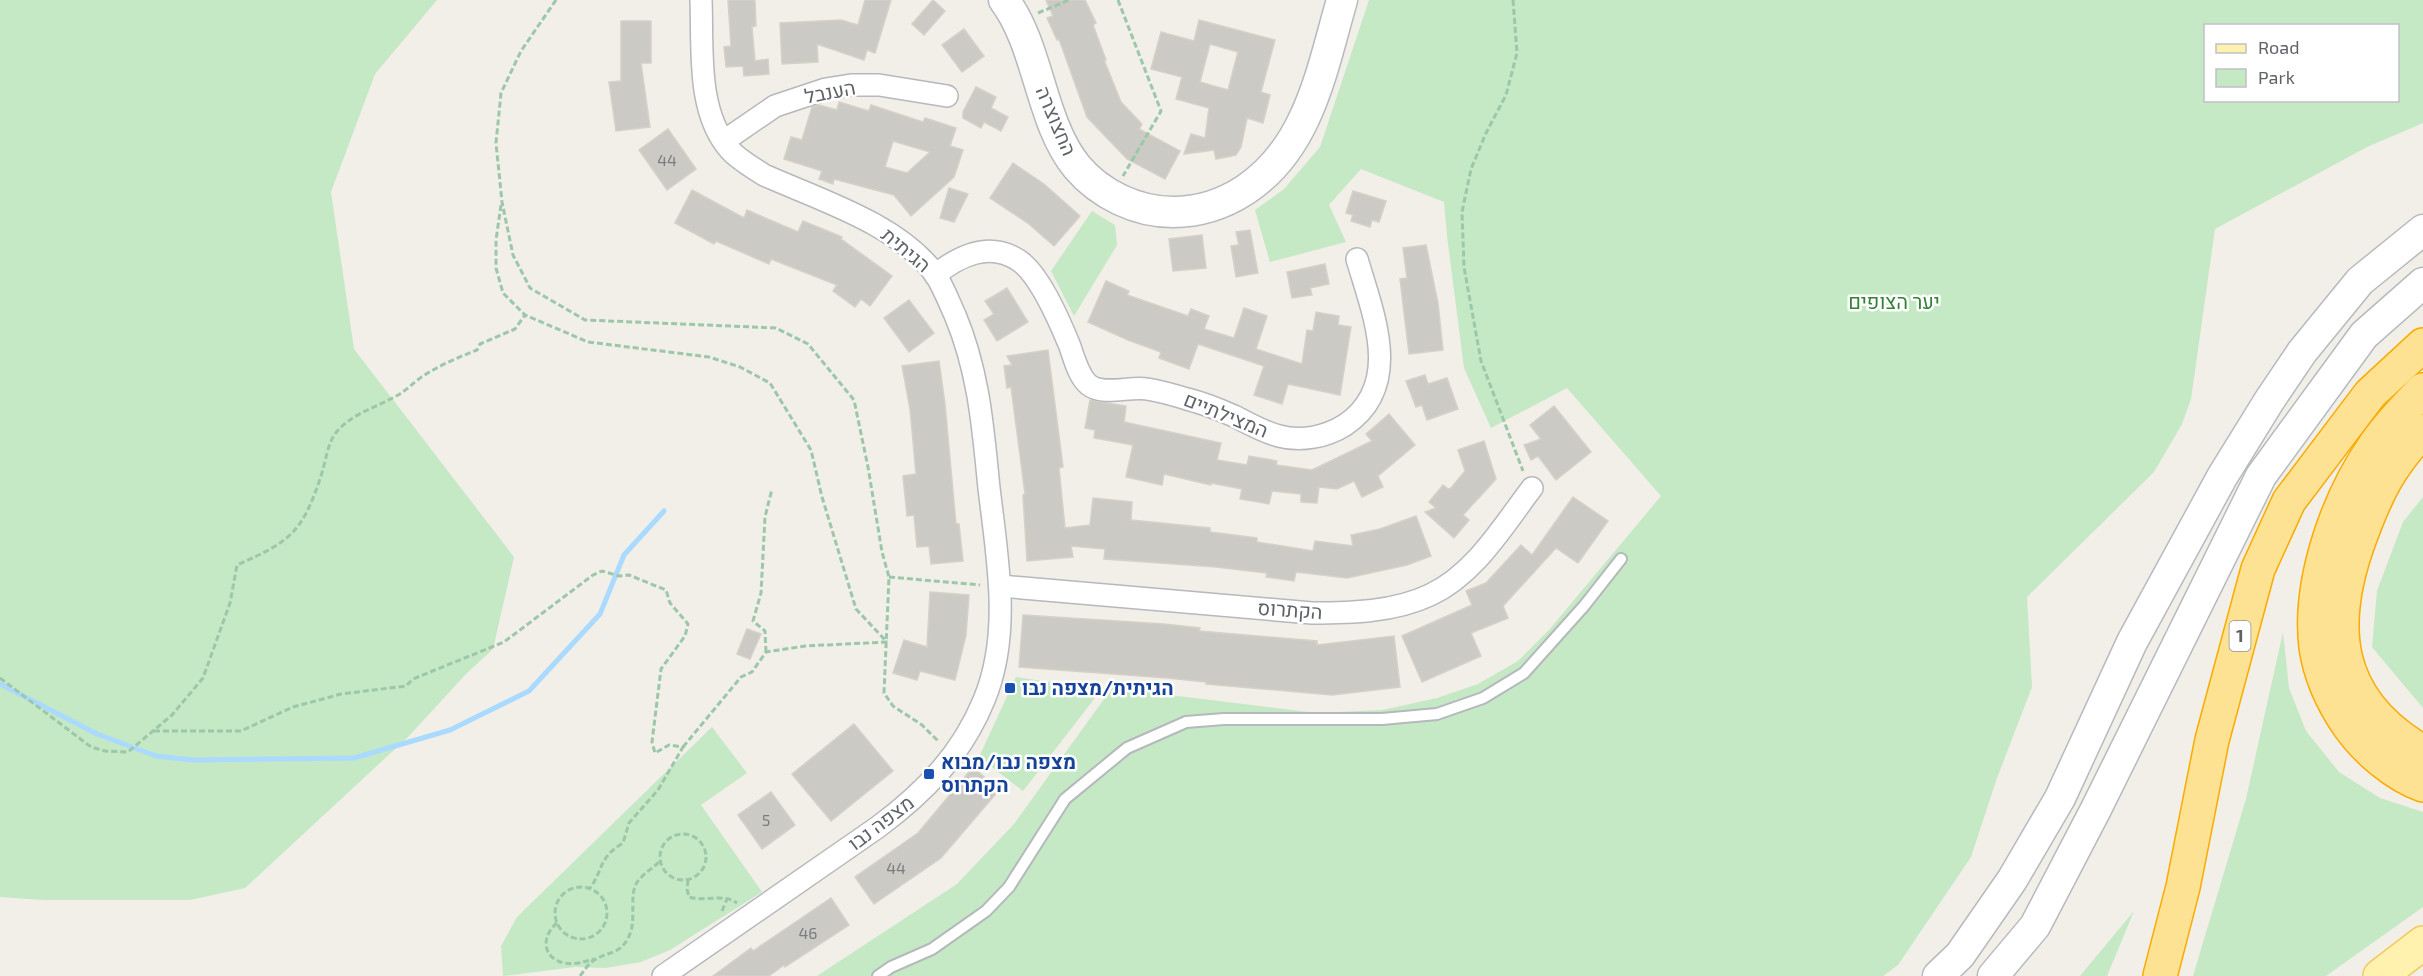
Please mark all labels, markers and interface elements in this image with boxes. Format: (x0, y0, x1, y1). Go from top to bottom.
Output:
legend (2204, 24, 2399, 102)
text: Road (2258, 36, 2299, 58)
text: Park (2258, 66, 2295, 88)
street label: הענבל (802, 74, 857, 108)
street label: החצוצרה (1032, 82, 1082, 159)
house number: 44 (657, 150, 677, 169)
street label: הגיתית (877, 222, 936, 277)
park label: יער הצופים (1848, 289, 1940, 313)
street label: המצילתיים (1181, 386, 1272, 442)
street label: הקתרוס (1257, 595, 1323, 623)
road number: 1 (2230, 621, 2250, 651)
place label: הגיתית/מצפה נבו (1022, 675, 1174, 699)
marker: הגיתית/מצפה נבו (1003, 681, 1017, 695)
place label: מצפה נבו/מבוא הקתרוס (941, 749, 1076, 796)
marker: מצפה נבו/מבוא הקתרוס (922, 767, 936, 781)
street label: מצפה נבו (843, 790, 918, 855)
house number: 5 (762, 810, 770, 829)
house number: 44 (886, 858, 906, 877)
house number: 46 (799, 923, 818, 942)

